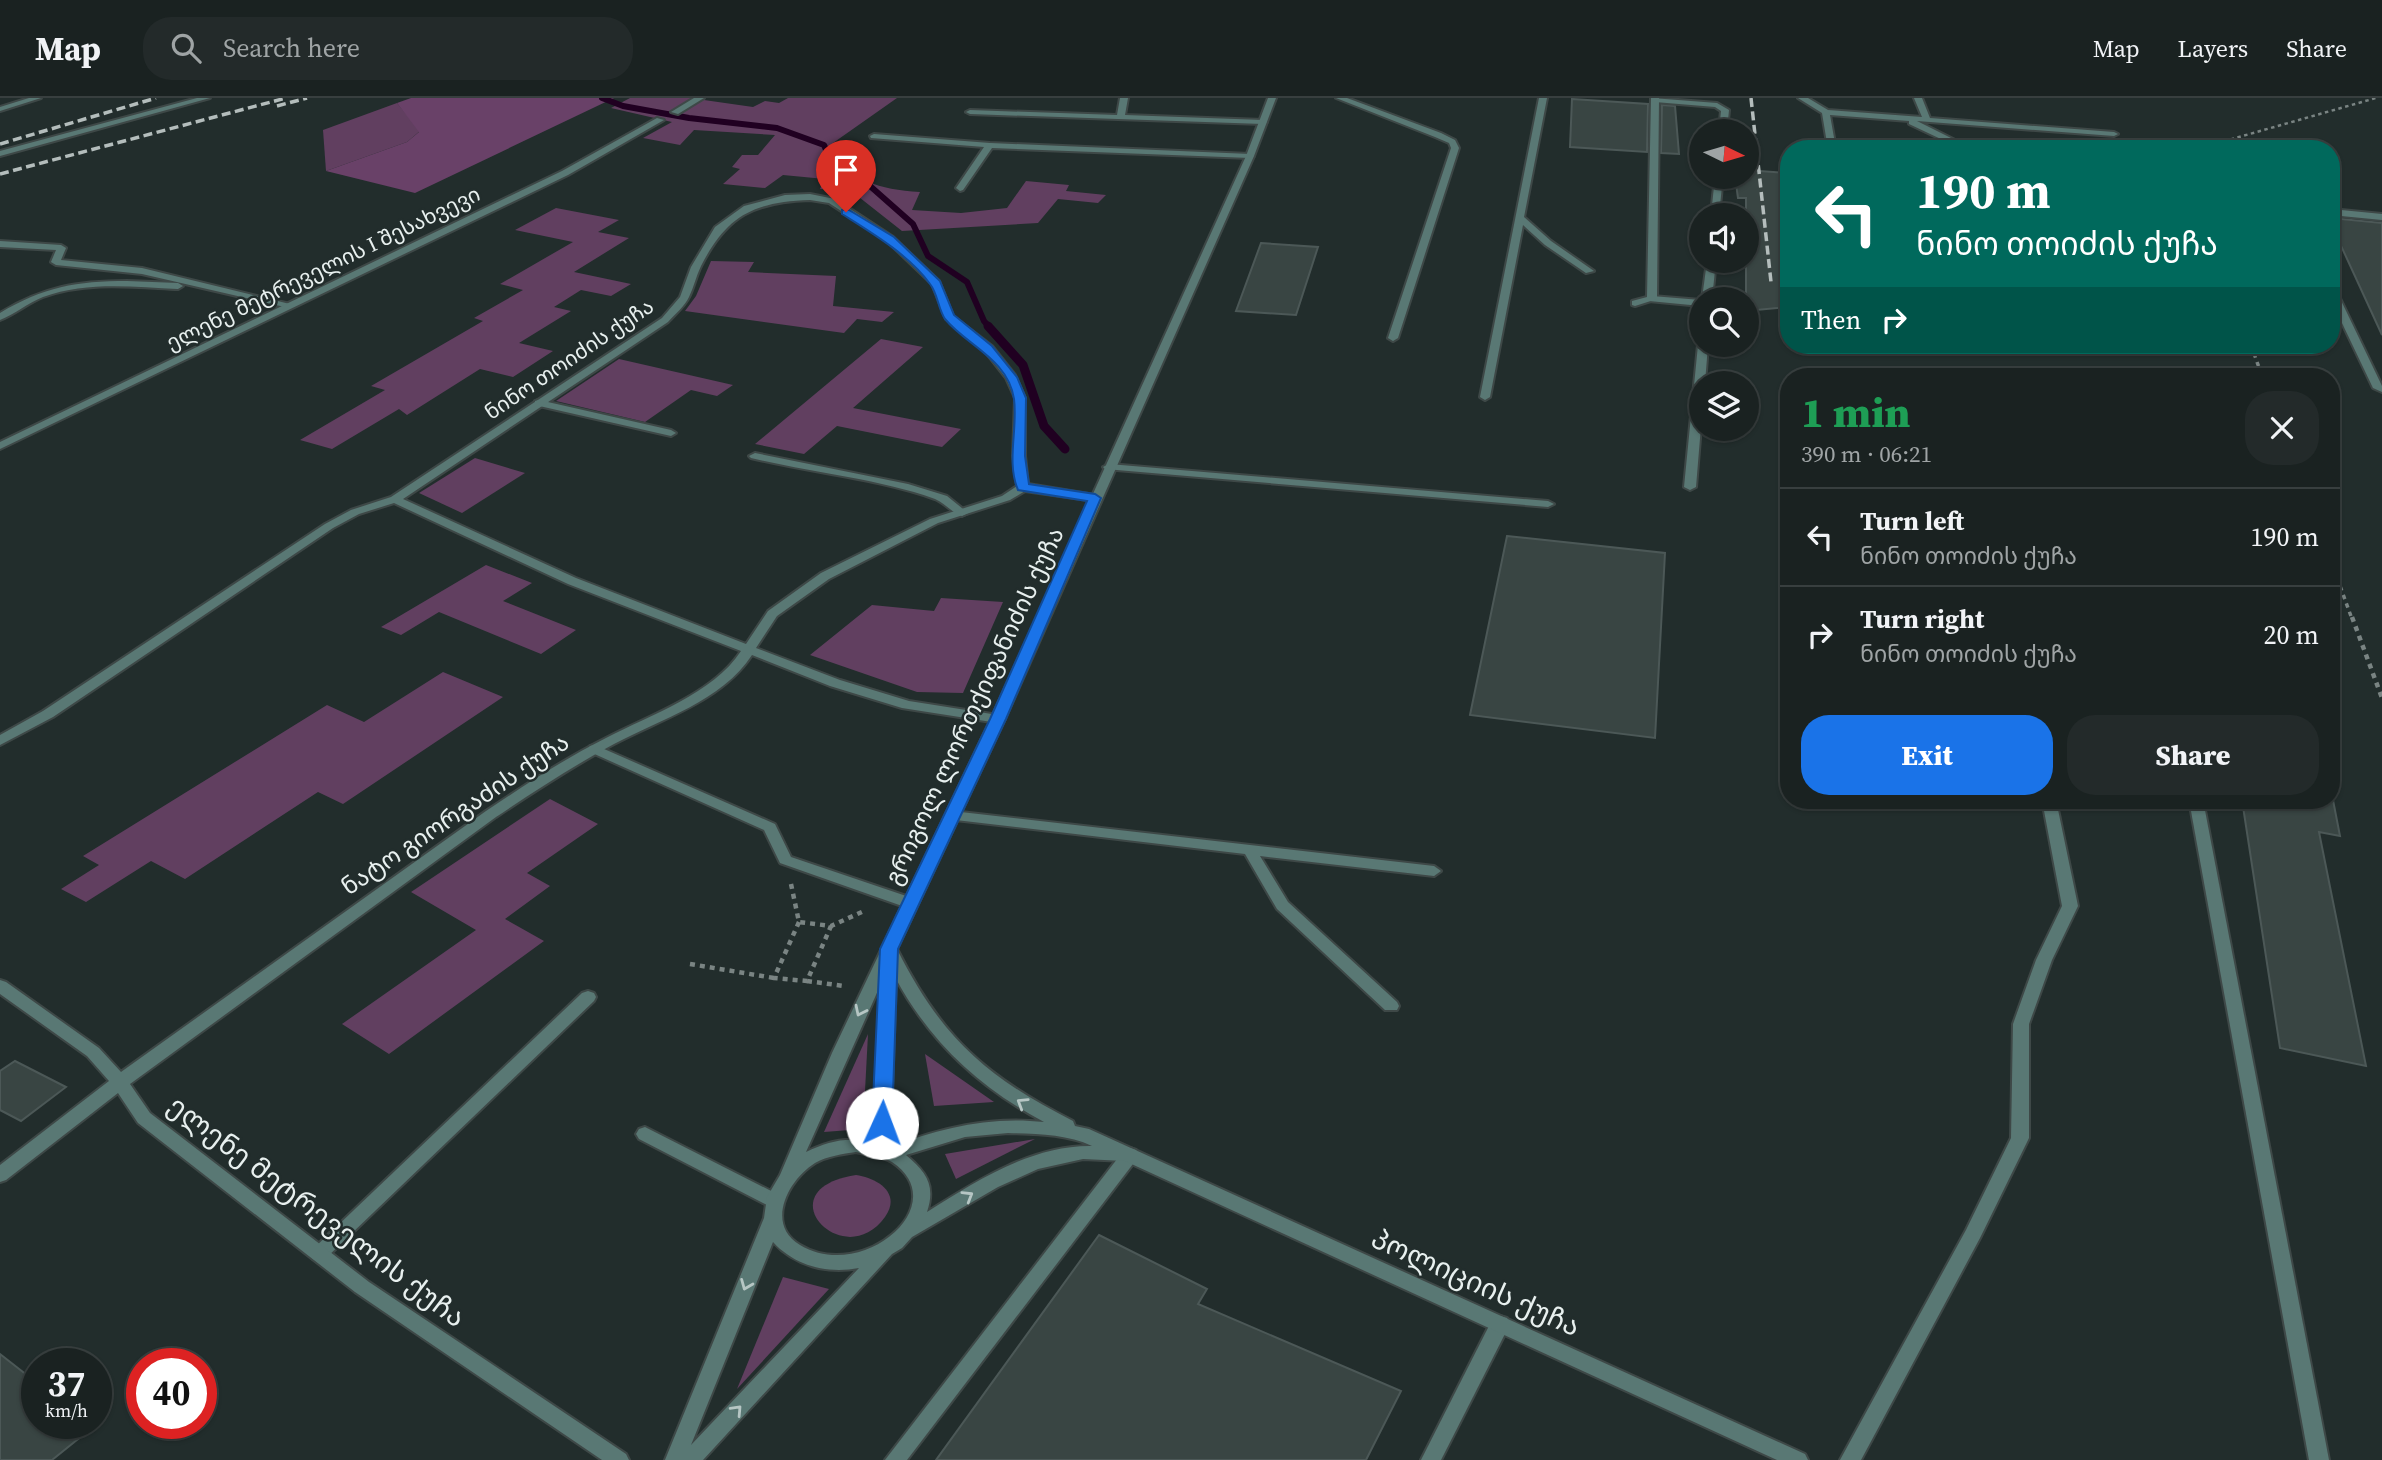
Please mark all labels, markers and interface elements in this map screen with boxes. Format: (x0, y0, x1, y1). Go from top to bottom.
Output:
search box (143, 17, 633, 80)
text: Map (35, 26, 101, 71)
icon: search (167, 29, 205, 67)
text: Search here (223, 30, 360, 66)
text: Map (2093, 32, 2140, 65)
text: Layers (2178, 32, 2248, 65)
text: Share (2286, 32, 2347, 65)
north arrow (1689, 119, 1759, 189)
map controls (1689, 119, 1759, 441)
pin (816, 140, 876, 212)
icon: arrive (827, 151, 865, 189)
text: 190 m (1916, 157, 2051, 224)
icon: left (1801, 168, 1892, 259)
street label: ელენე მეტრეველის I შესახვევი (161, 179, 485, 357)
button: sound (1689, 203, 1759, 273)
text: ნინო თოიძის ქუჩა (1916, 222, 2218, 266)
button: search (1689, 287, 1759, 357)
street label: ნინო თოიძის ქუჩა (479, 292, 659, 426)
icon: right (1875, 301, 1913, 339)
text: Then (1801, 302, 1861, 338)
button: layers (1689, 371, 1759, 441)
text: 1 min (1801, 383, 1911, 441)
button: close (2245, 391, 2319, 465)
text: 390 m · 06:21 (1801, 438, 1932, 470)
text: Turn left (1860, 503, 1964, 539)
icon: left (1801, 518, 1839, 556)
text: 190 m (2251, 519, 2319, 555)
street label: გრიგოლ ლორთქიფანიძის ქუჩა (876, 522, 1072, 890)
text: ნინო თოიძის ქუჩა (1860, 540, 2077, 572)
text: Turn right (1860, 601, 1984, 637)
icon: right (1801, 616, 1839, 654)
text: 20 m (2264, 617, 2319, 653)
text: ნინო თოიძის ქუჩა (1860, 638, 2077, 670)
button: Exit (1801, 715, 2053, 795)
button: Share (2067, 715, 2319, 795)
street label: ნატო გიორგაძის ქუჩა (335, 725, 575, 903)
one-way arrow (854, 1004, 868, 1016)
street label: ელენე მეტრეველის ქუჩა (160, 1086, 474, 1336)
position arrow (845, 1086, 919, 1160)
one-way arrow (1017, 1098, 1030, 1111)
one-way arrow (961, 1191, 974, 1204)
street label: პოლიციის ქუჩა (1366, 1219, 1586, 1345)
one-way arrow (741, 1278, 755, 1290)
speed limit sign: 40 (126, 1348, 217, 1439)
text: 37 (48, 1360, 85, 1408)
text: km/h (45, 1398, 88, 1423)
one-way arrow (729, 1405, 741, 1418)

